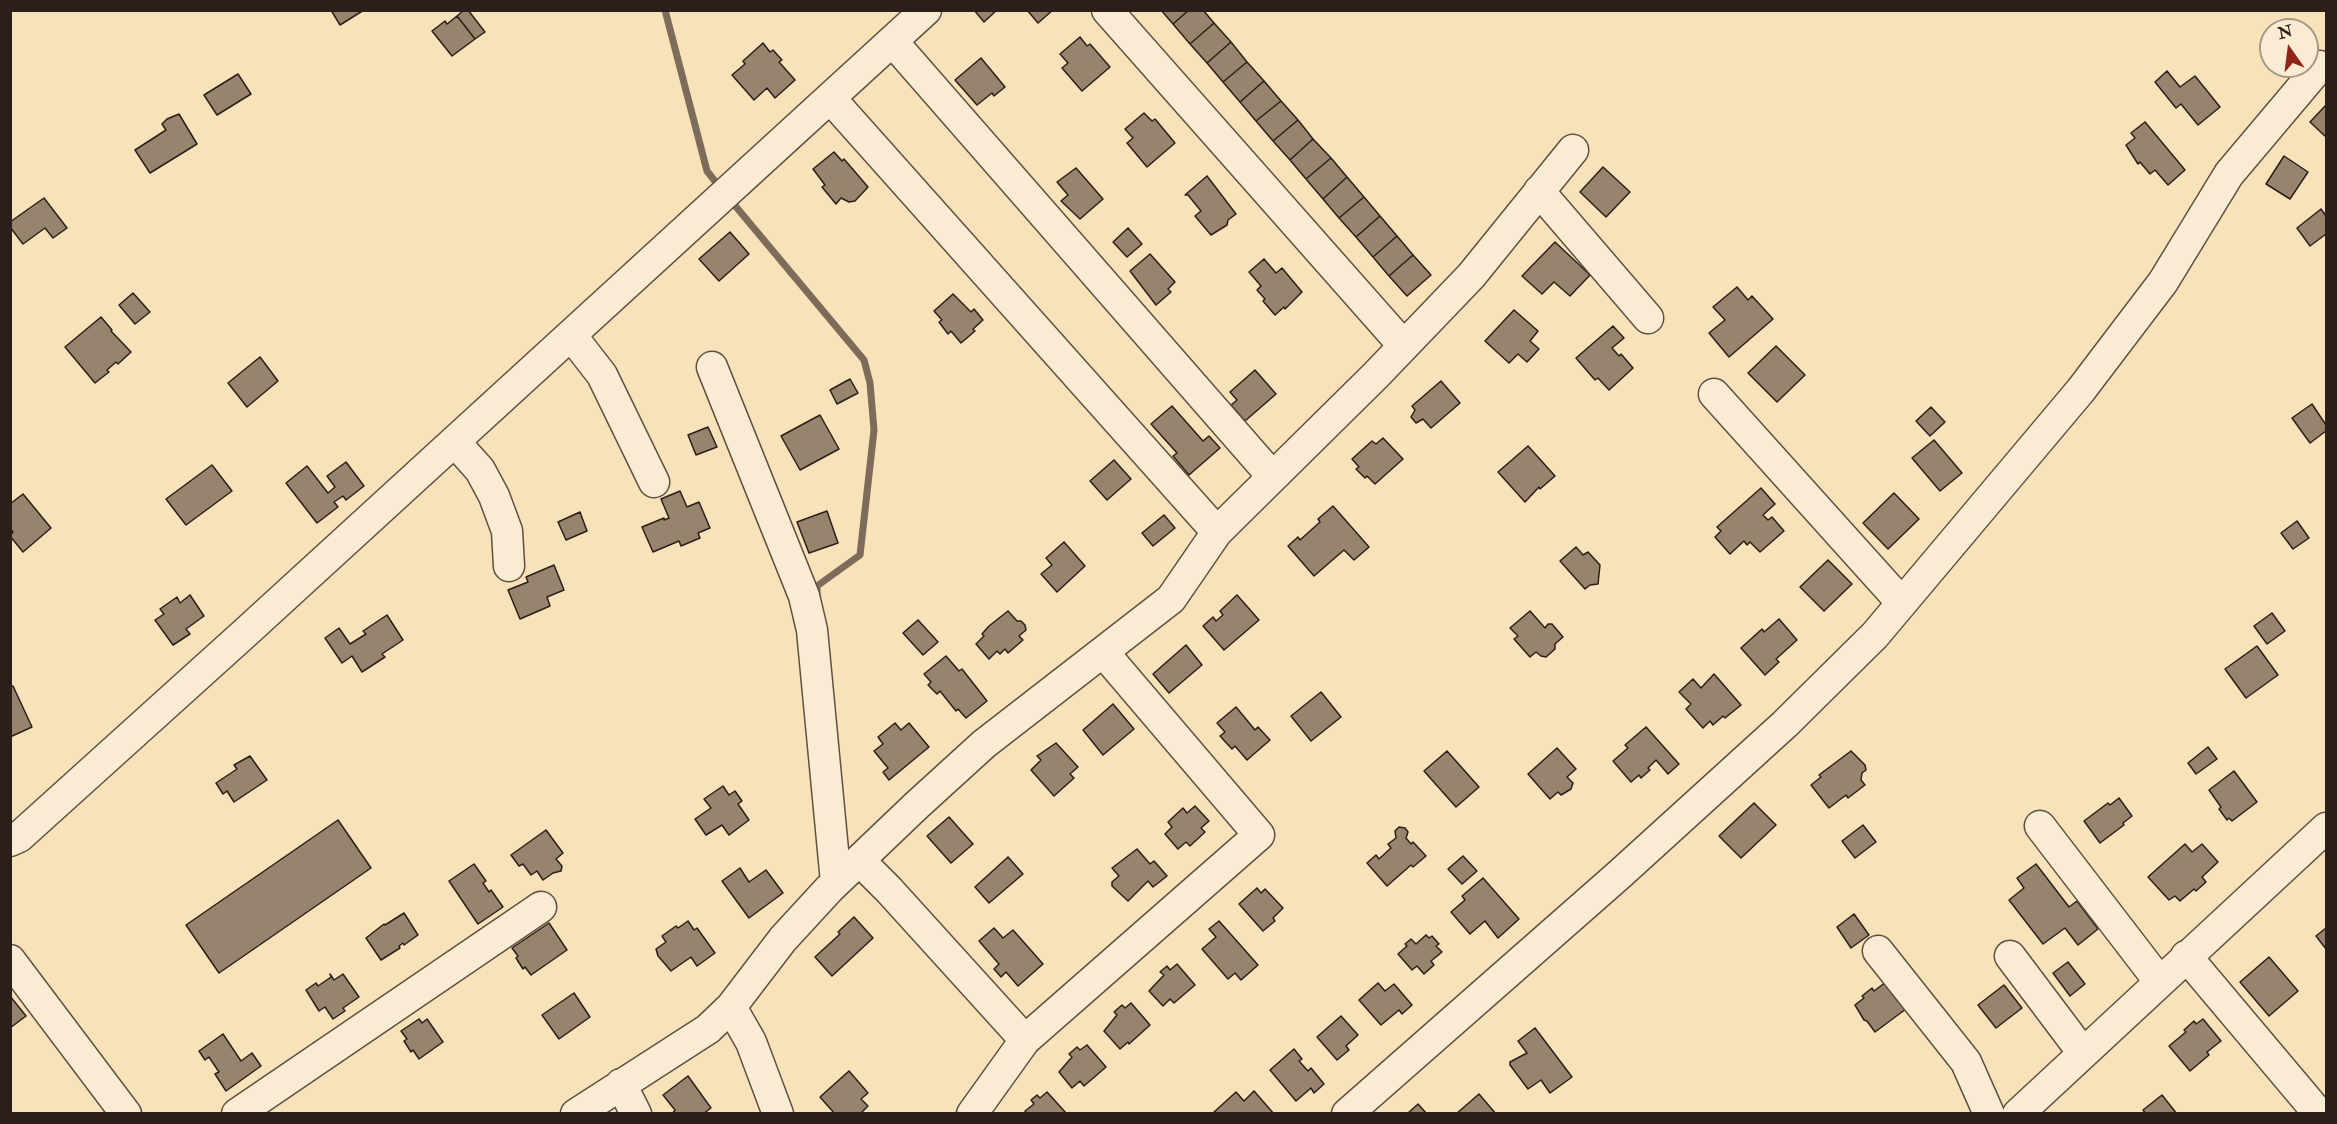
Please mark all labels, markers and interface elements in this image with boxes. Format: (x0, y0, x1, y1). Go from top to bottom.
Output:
north arrow (2259, 18, 2319, 78)
text: N (2276, 21, 2294, 44)

